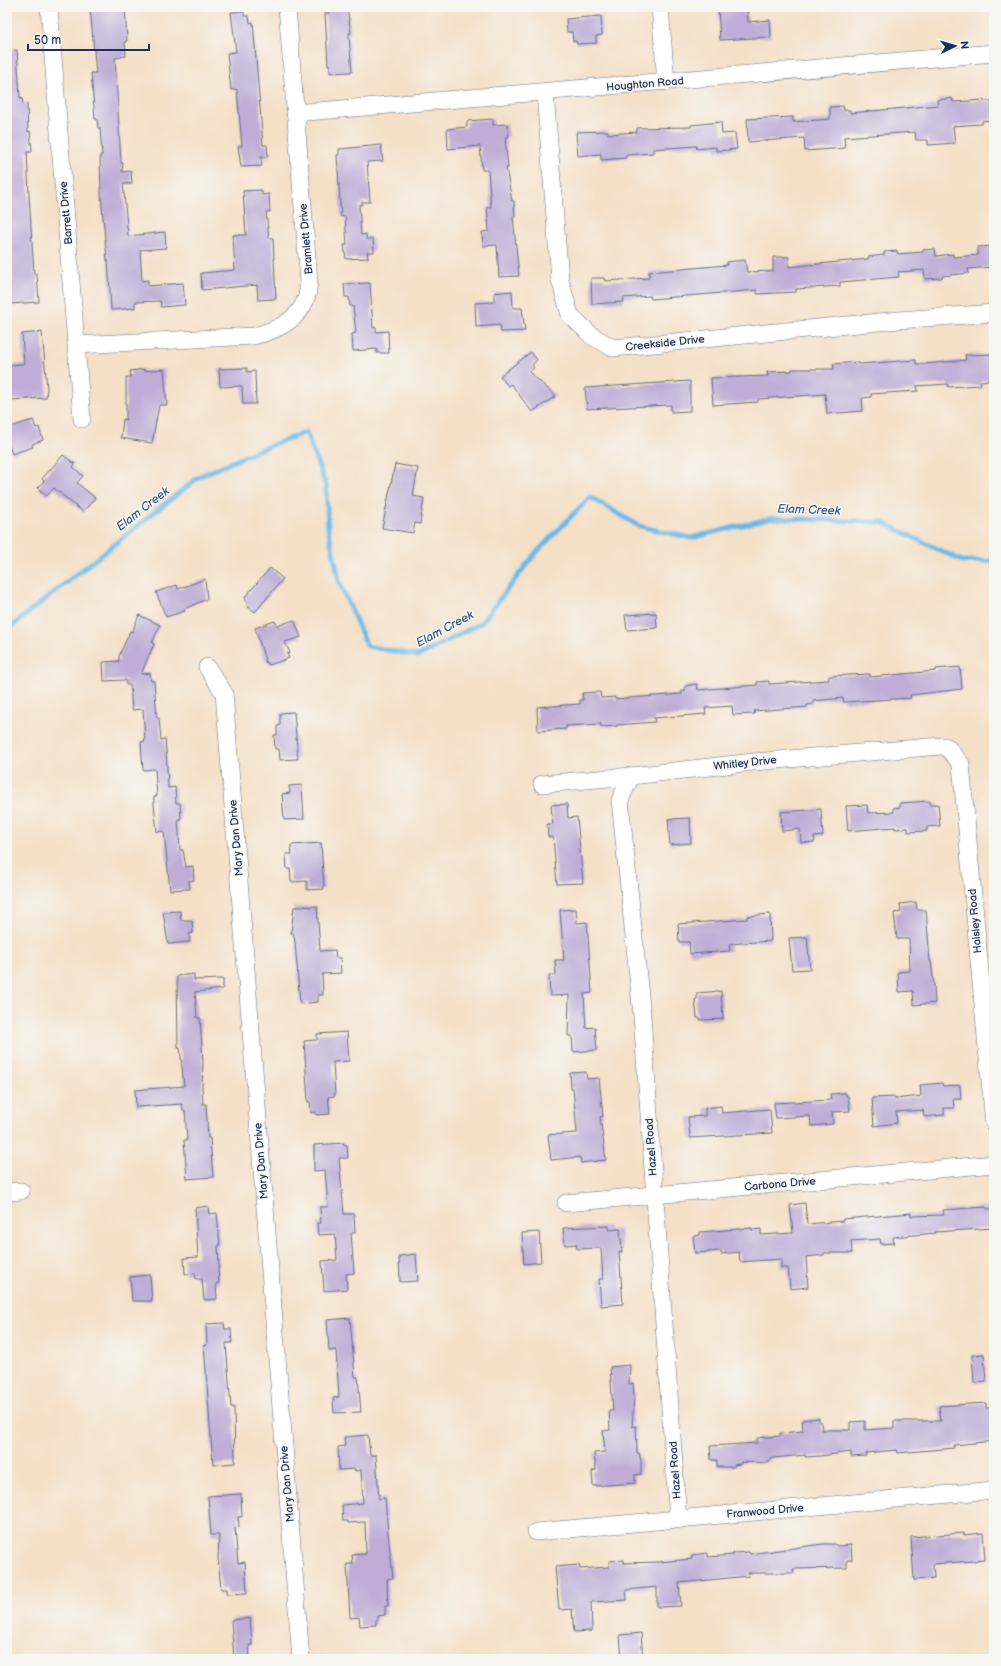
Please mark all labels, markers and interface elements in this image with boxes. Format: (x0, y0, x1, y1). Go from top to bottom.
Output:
scale bar (28, 26, 149, 52)
north arrow (935, 26, 975, 66)
text: 50 m (34, 33, 61, 48)
text: N (958, 40, 971, 50)
street label: Houghton Road (606, 74, 684, 94)
street label: Barrett Drive (57, 180, 75, 245)
street label: Bramlett Drive (296, 203, 316, 275)
street label: Creekside Drive (625, 332, 706, 354)
water label: Elam Creek (113, 483, 173, 534)
water label: Elam Creek (777, 501, 842, 519)
water label: Elam Creek (414, 607, 477, 650)
street label: Whitley Drive (713, 753, 778, 773)
street label: Mary Dan Drive (226, 799, 246, 877)
street label: Halsley Road (966, 888, 984, 954)
street label: Hazel Road (642, 1118, 660, 1176)
street label: Mary Dan Drive (251, 1122, 271, 1200)
street label: Carbona Drive (744, 1174, 817, 1194)
street label: Hazel Road (666, 1441, 684, 1499)
street label: Mary Dan Drive (277, 1445, 297, 1523)
street label: Franwood Drive (726, 1501, 805, 1521)

